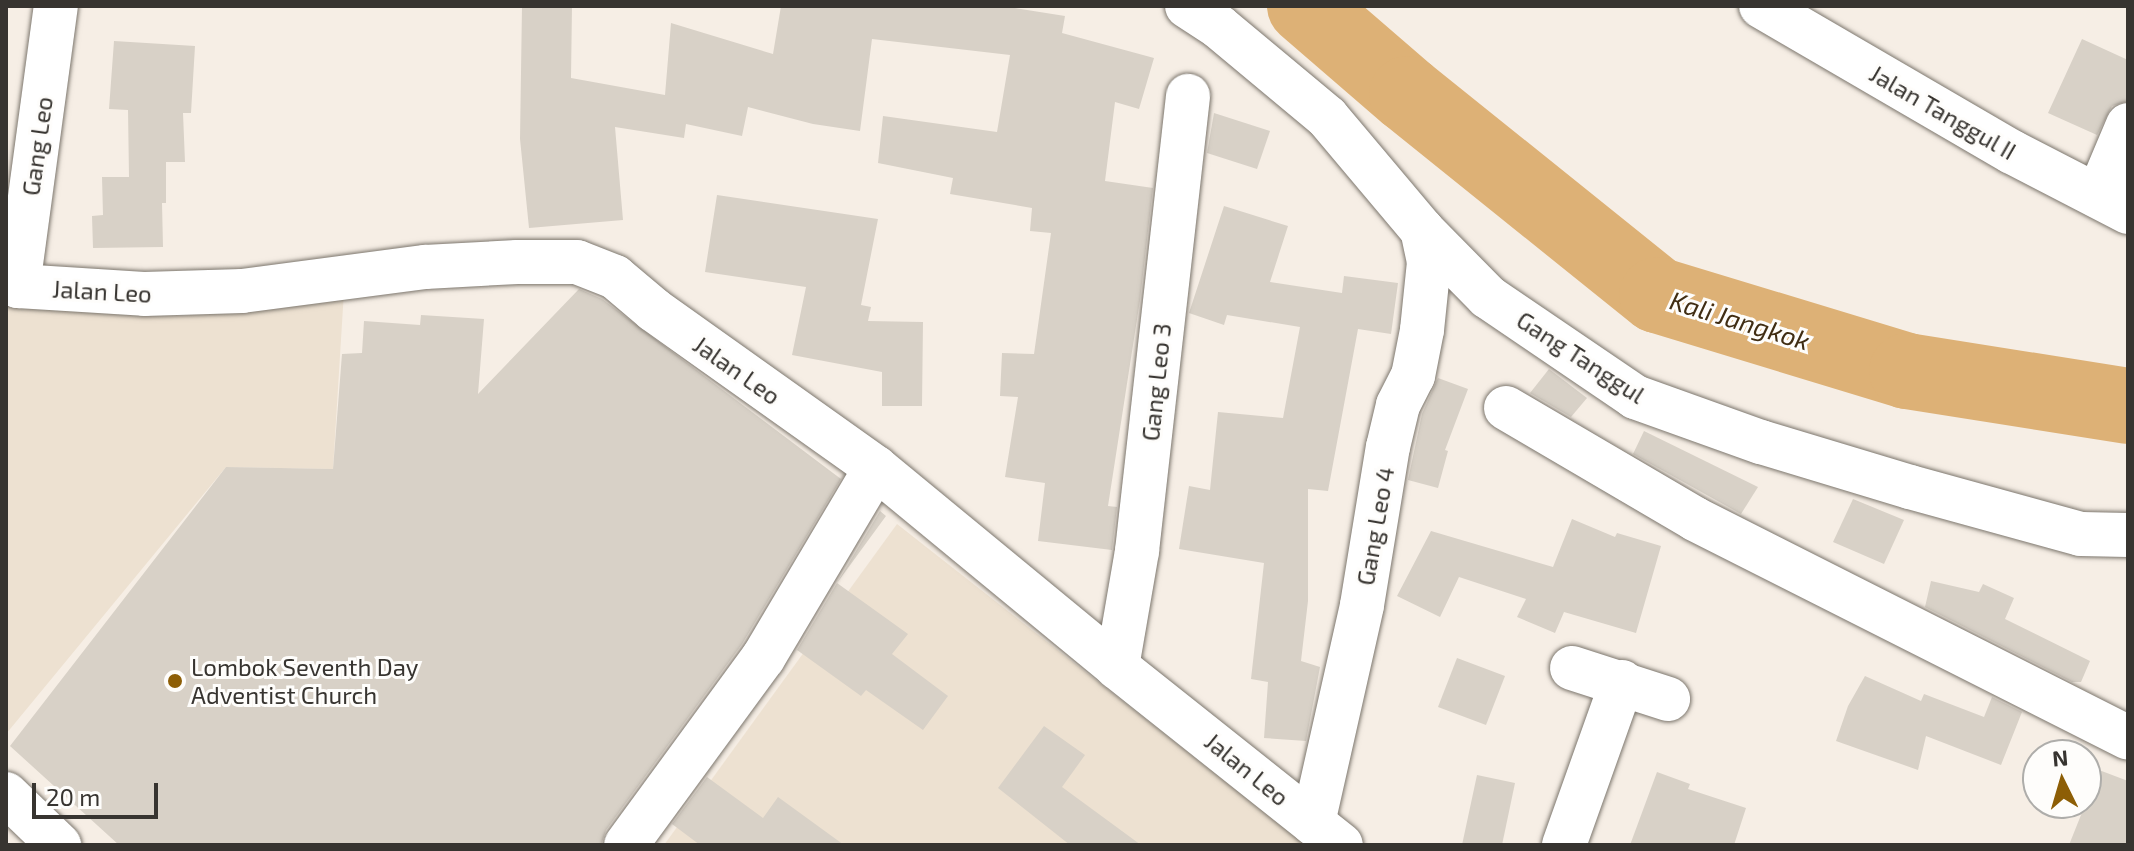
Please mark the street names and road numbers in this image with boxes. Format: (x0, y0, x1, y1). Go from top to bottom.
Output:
street label: Jalan Tanggul II (1864, 58, 2022, 166)
street label: Gang Leo (16, 95, 58, 197)
street label: Jalan Leo (51, 274, 153, 308)
street label: Gang Tanggul (1511, 305, 1651, 409)
street label: Gang Leo 3 (1135, 322, 1177, 442)
street label: Jalan Leo (688, 330, 786, 410)
street label: Gang Leo 4 (1350, 464, 1400, 588)
street label: Jalan Leo (1199, 726, 1295, 812)

